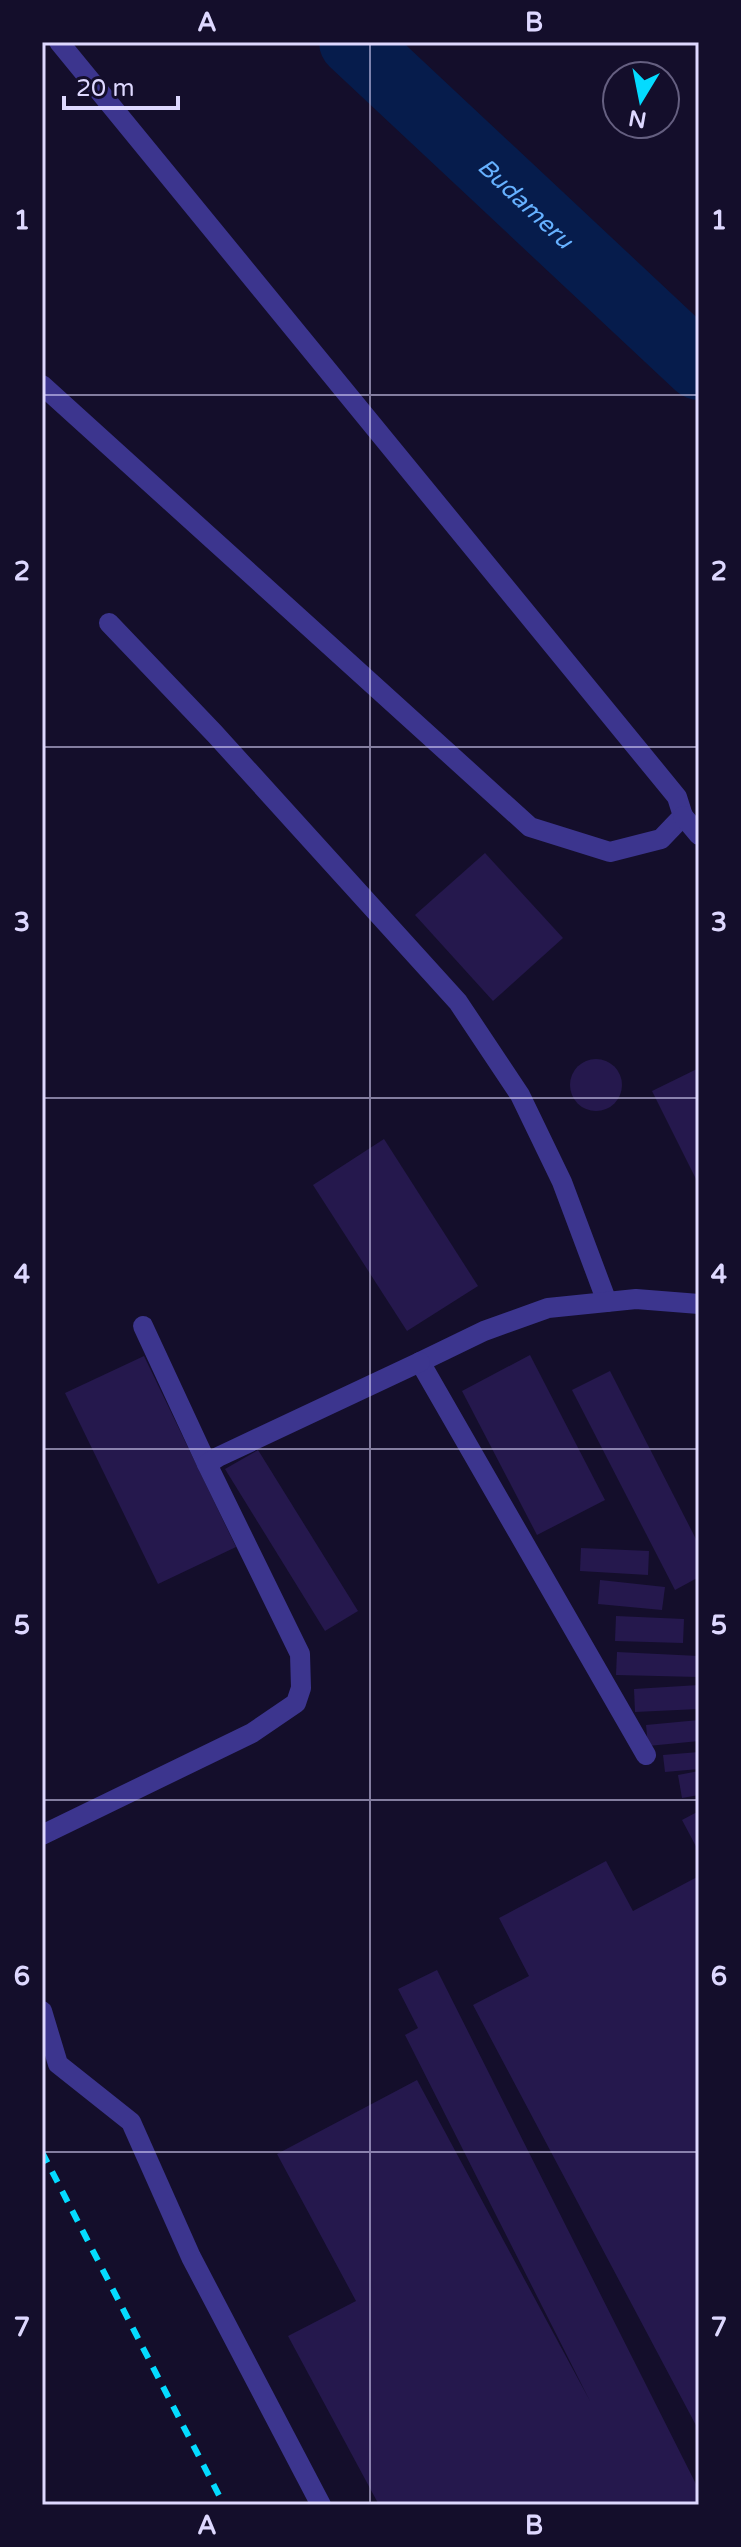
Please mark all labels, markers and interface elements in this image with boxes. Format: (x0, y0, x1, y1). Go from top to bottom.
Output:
text: A (197, 7, 217, 38)
text: B (525, 7, 543, 38)
scale bar (64, 60, 178, 110)
north arrow (601, 60, 681, 140)
text: 20 m (76, 74, 134, 103)
text: N (627, 104, 649, 133)
water label: Budameru (472, 152, 579, 256)
text: 1 (14, 205, 30, 236)
text: 1 (711, 205, 727, 236)
text: 2 (14, 556, 30, 587)
text: 2 (711, 556, 727, 587)
text: 3 (14, 907, 30, 938)
text: 3 (711, 907, 727, 938)
text: 4 (14, 1259, 30, 1290)
text: 4 (711, 1259, 727, 1290)
text: 5 (14, 1610, 30, 1641)
text: 5 (711, 1610, 727, 1641)
text: 6 (14, 1961, 30, 1992)
text: 6 (711, 1961, 727, 1992)
text: 7 (14, 2312, 30, 2343)
text: 7 (711, 2312, 727, 2343)
text: A (197, 2510, 217, 2541)
text: B (525, 2510, 543, 2541)

